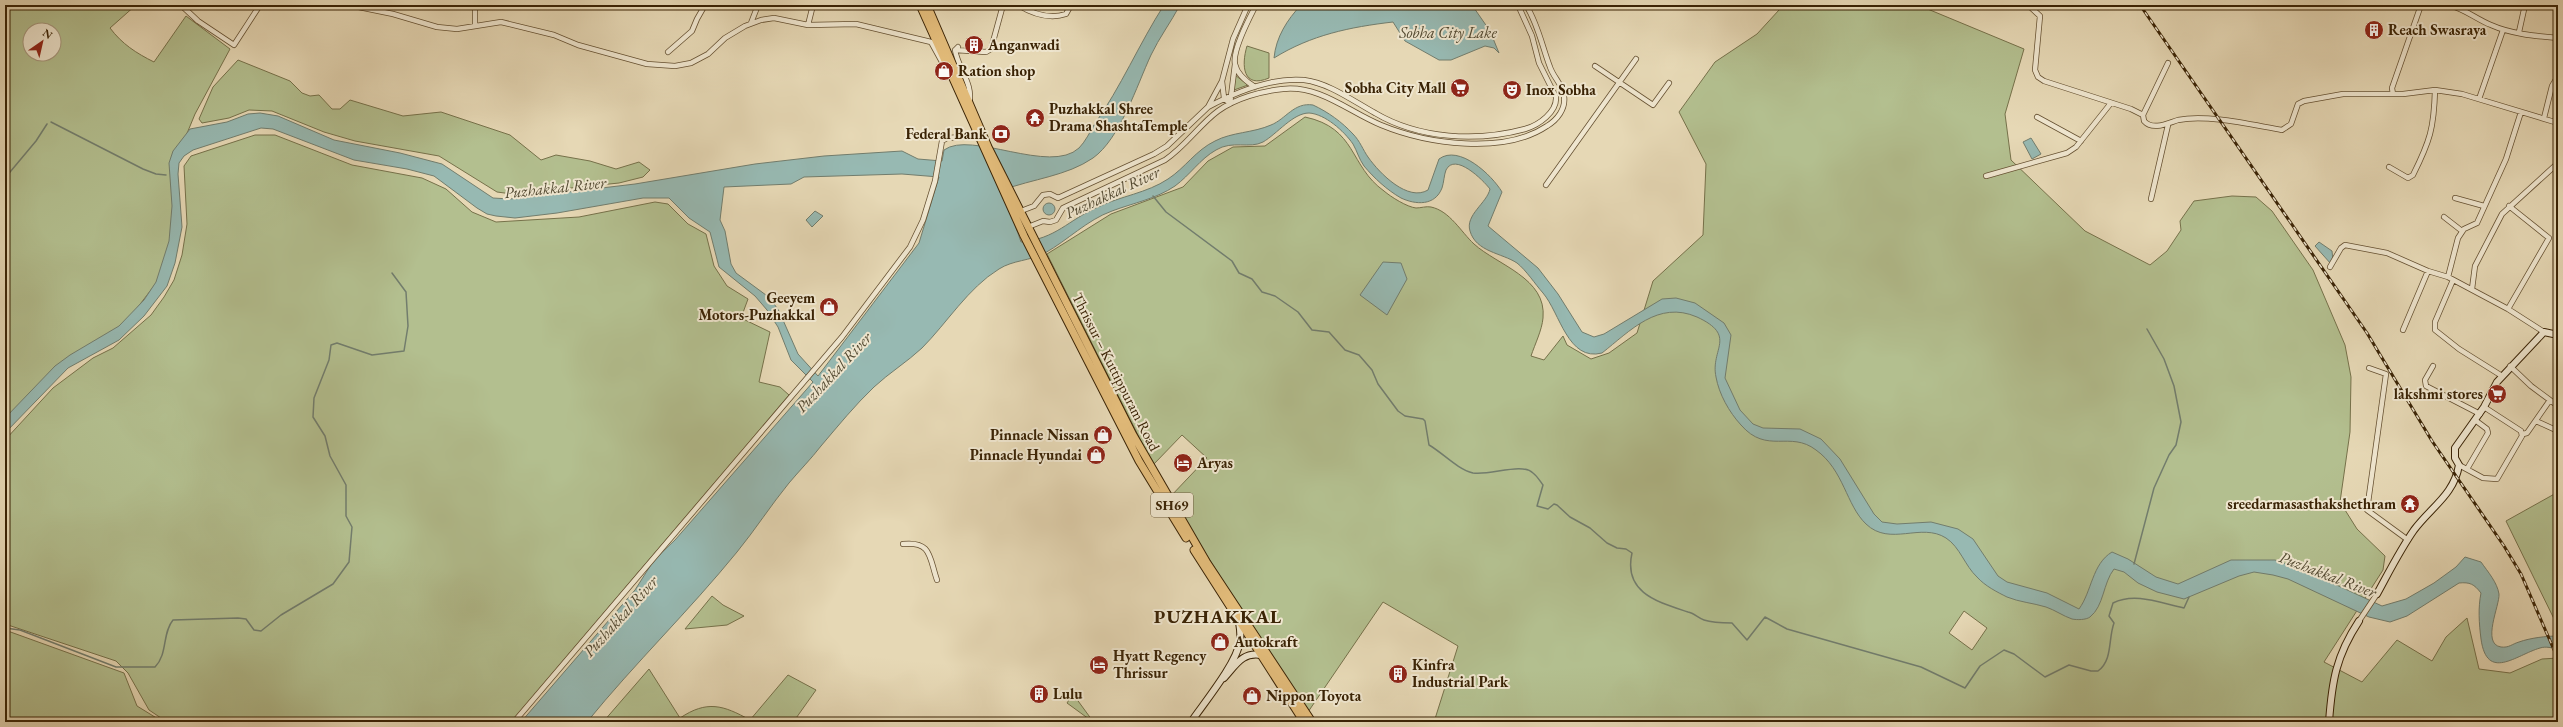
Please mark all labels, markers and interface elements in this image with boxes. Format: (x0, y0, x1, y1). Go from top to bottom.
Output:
building icon: Reach Swasraya (2363, 19, 2385, 41)
place label: Reach Swasraya (2388, 20, 2487, 39)
north arrow (22, 22, 62, 62)
water label: Sobha City Lake (1398, 22, 1497, 43)
text: N (40, 25, 55, 42)
building icon: Anganwadi (963, 34, 985, 56)
place label: Anganwadi (987, 35, 1060, 54)
shop icon: Ration shop (933, 60, 955, 82)
place label: Ration shop (958, 61, 1035, 80)
supermarket icon: Sobha City Mall (1449, 77, 1471, 99)
place label: Sobha City Mall (1345, 78, 1447, 97)
theatre icon: Inox Sobha (1501, 79, 1523, 101)
place label: Inox Sobha (1526, 80, 1596, 99)
place label: Puzhakkal Shree Drama ShashtaTemple (1049, 99, 1187, 135)
temple icon: Puzhakkal Shree Drama ShashtaTemple (1024, 107, 1046, 129)
bank icon: Federal Bank (990, 123, 1012, 145)
place label: Federal Bank (905, 124, 988, 143)
water label: Puzhakkal River (1061, 161, 1164, 224)
water label: Puzhakkal River (503, 172, 608, 203)
place label: Geeyem Motors-Puzhakkal (698, 288, 816, 324)
street label: Thrissur – Kuttippuram Road (1068, 289, 1165, 454)
shop icon: Geeyem Motors-Puzhakkal (818, 296, 840, 318)
water label: Puzhakkal River (791, 327, 877, 417)
supermarket icon: lakshmi stores (2486, 383, 2508, 405)
place label: lakshmi stores (2394, 384, 2483, 403)
shop icon: Pinnacle Nissan (1092, 424, 1114, 446)
place label: Pinnacle Nissan (990, 425, 1090, 444)
shop icon: Pinnacle Hyundai (1085, 444, 1107, 466)
place label: Pinnacle Hyundai (970, 445, 1083, 464)
hotel icon: Aryas (1172, 452, 1194, 474)
place label: Aryas (1196, 453, 1233, 472)
road number: SH69 (1151, 493, 1193, 517)
temple icon: sreedarmasasthakshethram (2399, 493, 2421, 515)
place label: sreedarmasasthakshethram (2227, 494, 2396, 513)
water label: Puzhakkal River (2276, 546, 2380, 603)
water label: Puzhakkal River (578, 571, 663, 661)
district label: PUZHAKKAL (1154, 604, 1282, 629)
shop icon: Autokraft (1209, 631, 1231, 653)
place label: Autokraft (1233, 632, 1298, 651)
place label: Hyatt Regency Thrissur (1113, 646, 1207, 682)
hotel icon: Hyatt Regency Thrissur (1088, 654, 1110, 676)
place label: Kinfra Industrial Park (1412, 655, 1509, 691)
building icon: Kinfra Industrial Park (1387, 663, 1409, 685)
building icon: Lulu (1028, 683, 1050, 705)
place label: Lulu (1053, 684, 1083, 703)
shop icon: Nippon Toyota (1241, 685, 1263, 707)
place label: Nippon Toyota (1266, 686, 1362, 705)

